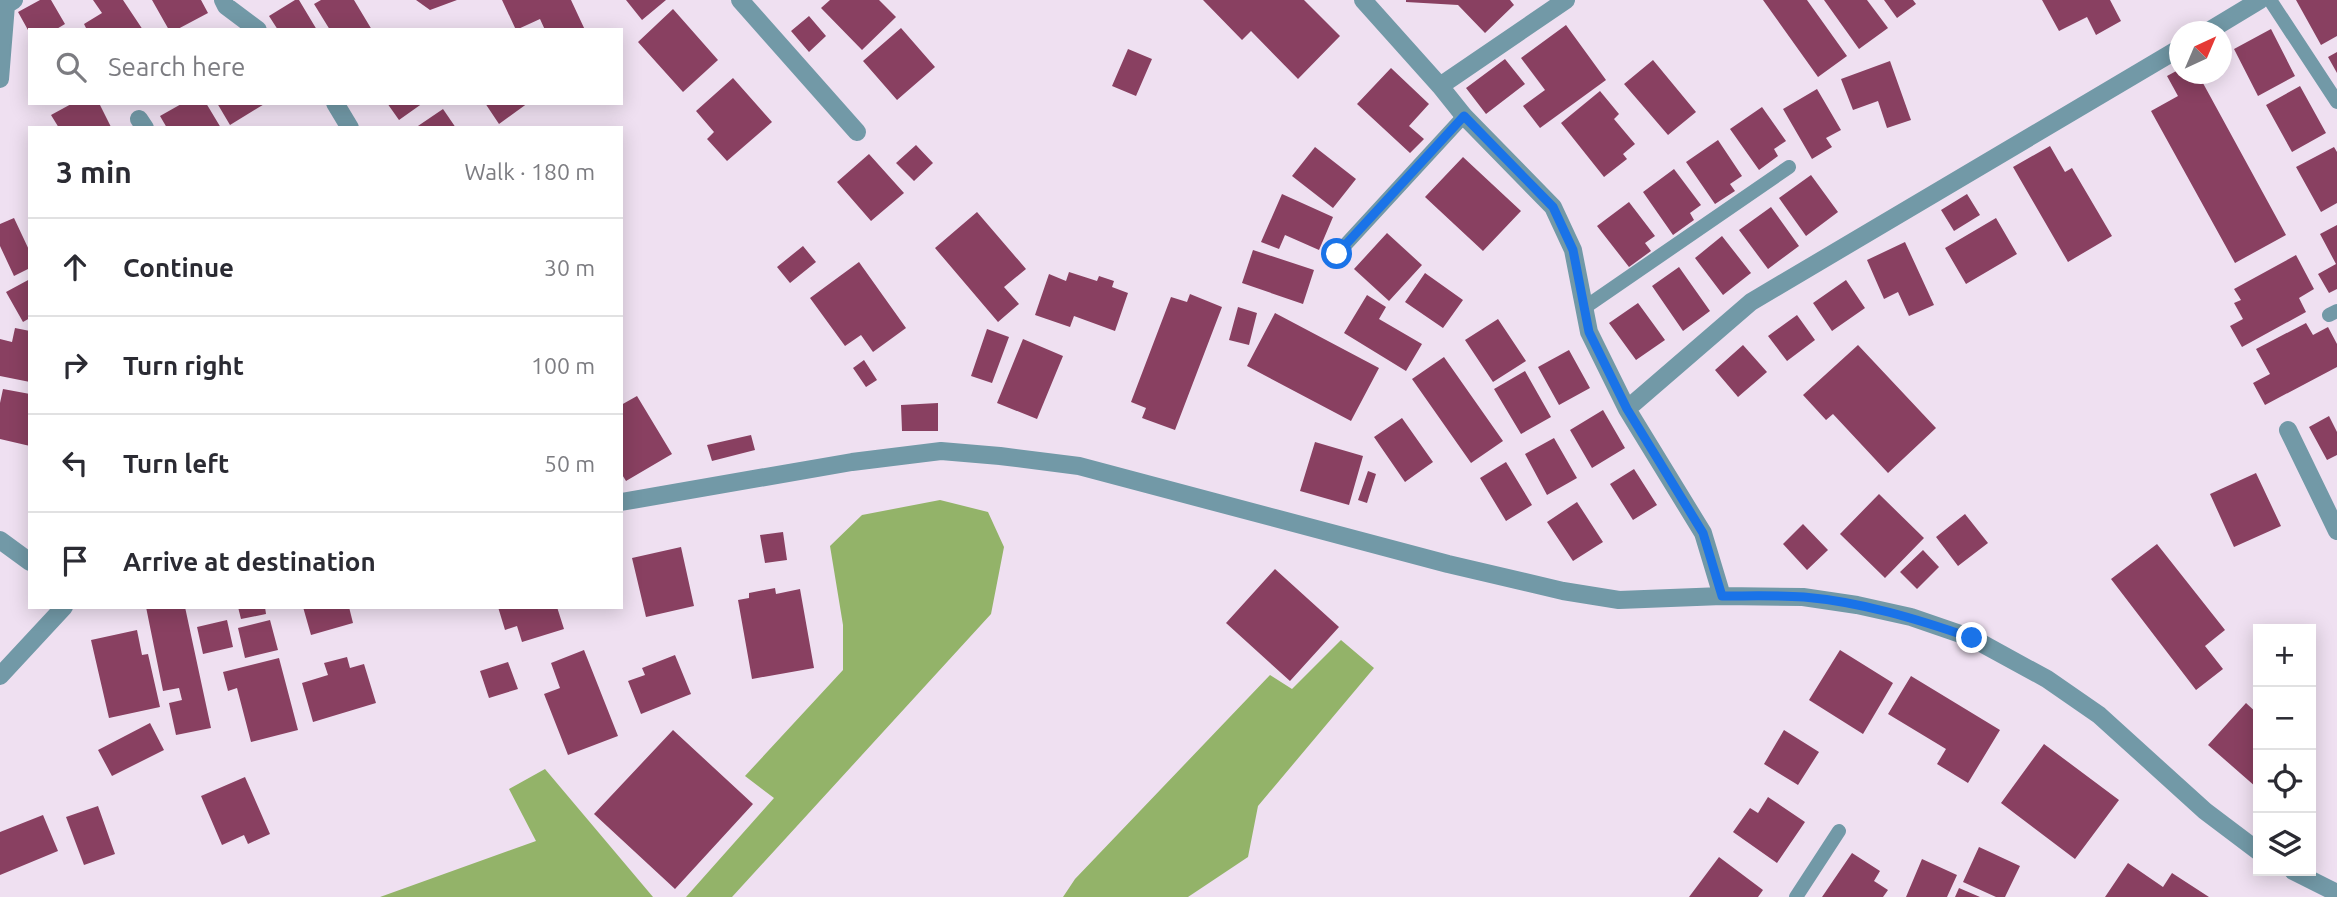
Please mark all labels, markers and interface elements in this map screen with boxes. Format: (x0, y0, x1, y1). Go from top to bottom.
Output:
north arrow (2169, 21, 2232, 84)
search box (28, 28, 623, 105)
icon: search (52, 48, 90, 86)
text: Search here (108, 52, 245, 81)
text: 3 min (56, 155, 132, 189)
text: Walk · 180 m (464, 159, 595, 184)
route start (1321, 238, 1352, 269)
icon: ahead (56, 248, 94, 286)
text: Continue (123, 253, 234, 282)
text: 30 m (544, 255, 595, 280)
icon: right (56, 346, 94, 384)
text: Turn right (123, 351, 244, 380)
text: 100 m (531, 353, 595, 378)
icon: left (56, 444, 94, 482)
text: Turn left (123, 449, 229, 478)
text: 50 m (544, 451, 595, 476)
icon: arrive (56, 542, 94, 580)
text: Arrive at destination (123, 547, 376, 576)
route end (1956, 622, 1987, 653)
map controls (2253, 624, 2316, 876)
button: + (2253, 624, 2316, 687)
button: − (2253, 687, 2316, 750)
button: locate (2253, 750, 2316, 813)
button: layers (2253, 813, 2316, 876)

